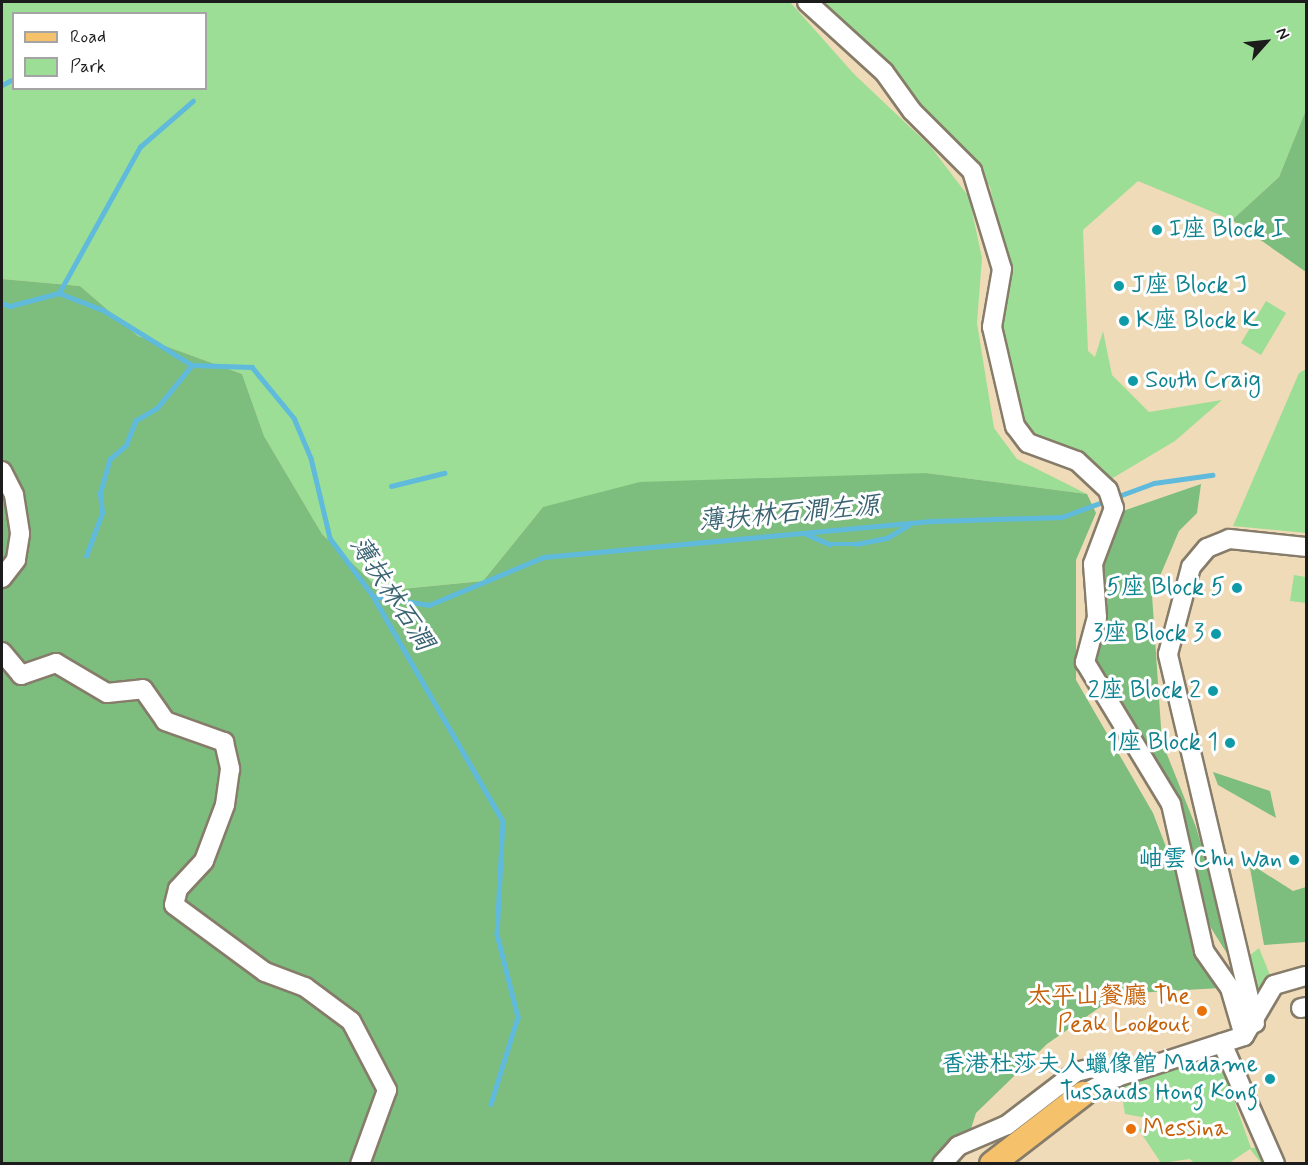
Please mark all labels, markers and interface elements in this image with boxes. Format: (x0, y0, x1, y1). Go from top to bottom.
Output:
legend (12, 12, 207, 90)
north arrow (1236, 12, 1296, 72)
text: N (1271, 24, 1294, 43)
text: Road (70, 25, 106, 49)
text: Park (70, 55, 106, 79)
place label: I座 Block I (1169, 216, 1284, 244)
marker: I座 Block I (1150, 223, 1164, 237)
place label: J座 Block J (1131, 272, 1249, 300)
marker: J座 Block J (1112, 279, 1126, 293)
place label: K座 Block K (1136, 307, 1260, 335)
marker: K座 Block K (1117, 314, 1131, 328)
place label: South Craig (1145, 367, 1261, 395)
marker: South Craig (1126, 374, 1140, 388)
water label: 薄扶林石澗左源 (697, 492, 881, 538)
water label: 薄扶林石澗 (342, 531, 438, 657)
place label: 5座 Block 5 (1106, 574, 1225, 602)
marker: 5座 Block 5 (1230, 581, 1244, 595)
place label: 3座 Block 3 (1092, 620, 1204, 648)
marker: 3座 Block 3 (1209, 627, 1223, 641)
place label: 2座 Block 2 (1088, 677, 1201, 705)
marker: 2座 Block 2 (1206, 684, 1220, 698)
place label: 1座 Block 1 (1107, 729, 1218, 757)
marker: 1座 Block 1 (1223, 736, 1237, 750)
place label: 岫雲 Chu Wan (1133, 846, 1282, 874)
marker: 岫雲 Chu Wan (1287, 853, 1301, 867)
place label: 太平山餐廳 The Peak Lookout (1027, 983, 1190, 1039)
marker: 太平山餐廳 The Peak Lookout (1195, 1004, 1209, 1018)
place label: 香港杜莎夫人蠟像館 Madame Tussauds Hong Kong (941, 1051, 1258, 1107)
marker: 香港杜莎夫人蠟像館 Madame Tussauds Hong Kong (1263, 1072, 1277, 1086)
place label: Messina (1143, 1115, 1228, 1143)
marker: Messina (1124, 1122, 1138, 1136)

